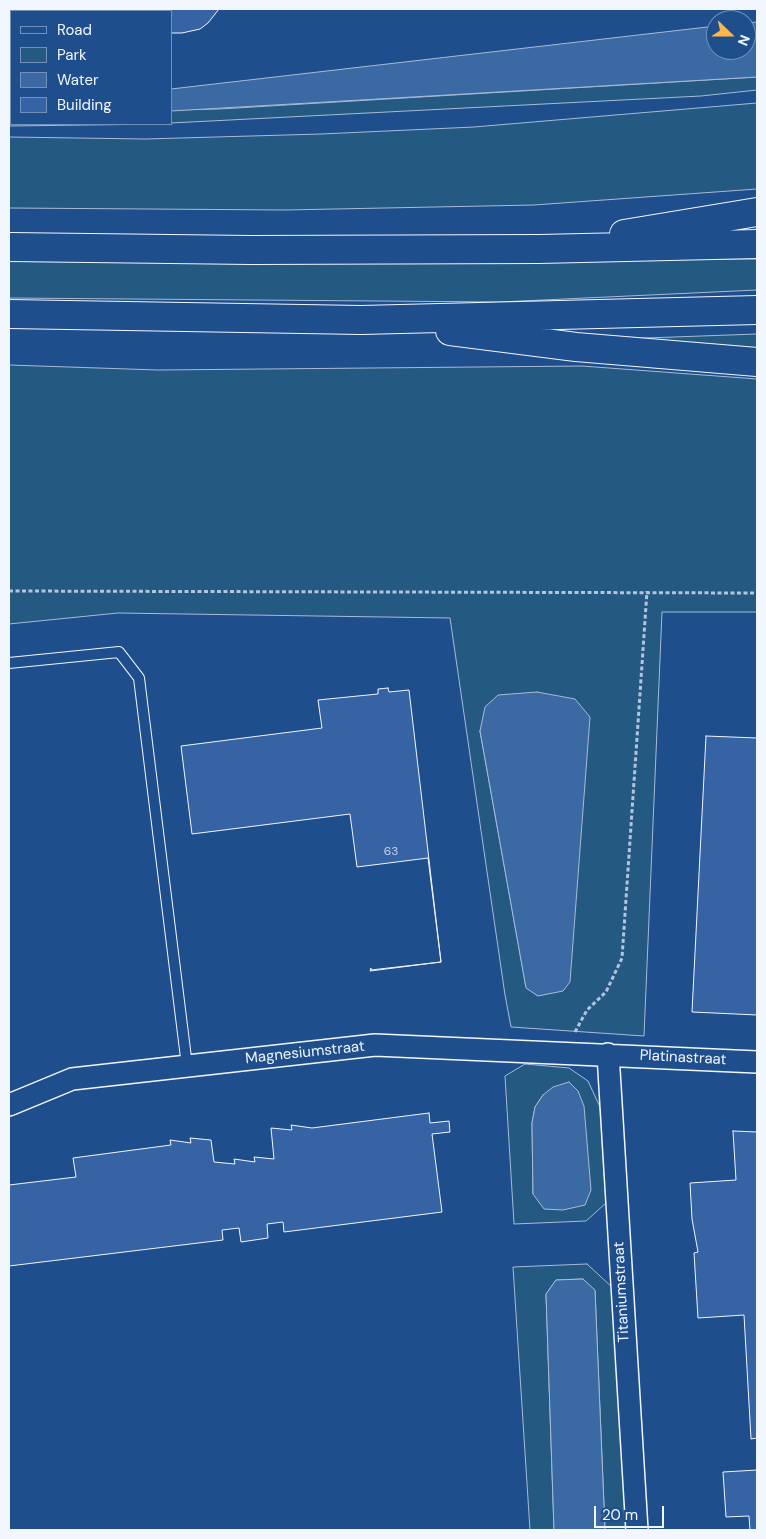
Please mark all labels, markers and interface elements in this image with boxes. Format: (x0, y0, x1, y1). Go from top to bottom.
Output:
legend (10, 10, 172, 125)
north arrow (706, 10, 756, 60)
text: Road (57, 20, 92, 40)
text: N (734, 32, 754, 48)
text: Park (57, 45, 87, 65)
text: Water (57, 70, 98, 90)
text: Building (57, 95, 112, 115)
house number: 63 (384, 845, 398, 859)
street label: Magnesiumstraat (244, 1038, 366, 1068)
street label: Platinastraat (639, 1047, 727, 1069)
street label: Titaniumstraat (610, 1241, 634, 1343)
scale bar (596, 1496, 666, 1528)
text: 20 m (602, 1505, 638, 1525)

